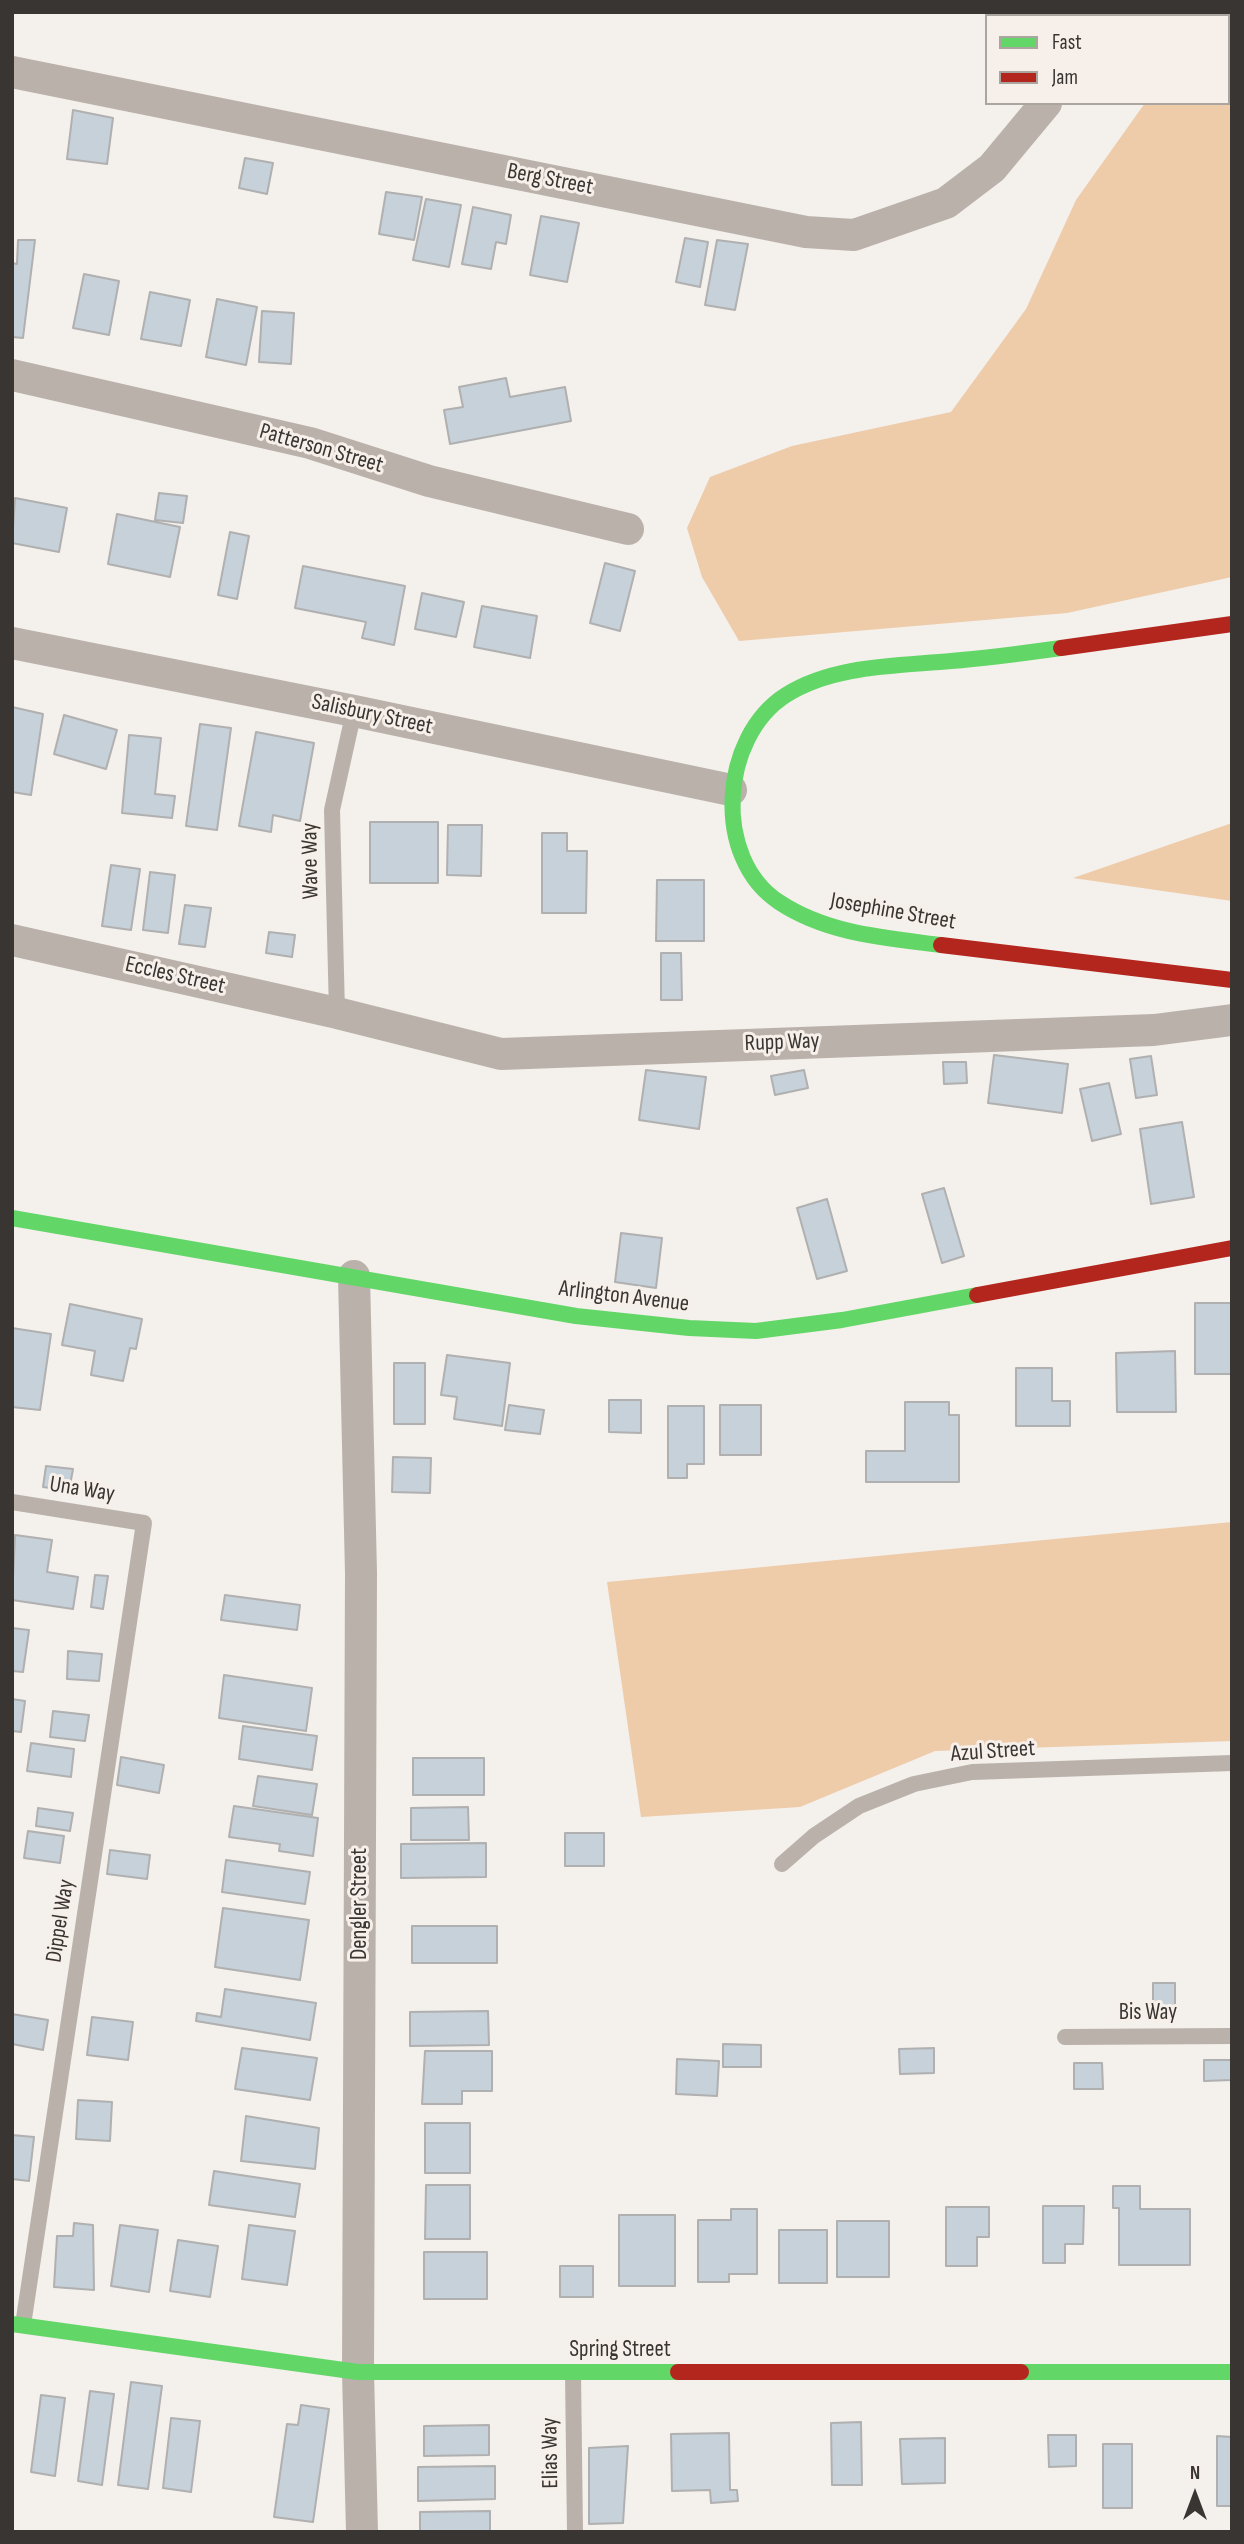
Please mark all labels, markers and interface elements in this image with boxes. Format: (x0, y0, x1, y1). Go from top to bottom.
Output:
legend (985, 14, 1230, 105)
text: Fast (1052, 30, 1082, 55)
text: Jam (1052, 65, 1078, 90)
street label: Berg Street (505, 158, 595, 202)
street label: Patterson Street (256, 418, 386, 480)
street label: Salisbury Street (309, 689, 435, 741)
street label: Wave Way (297, 822, 325, 900)
street label: Josephine Street (828, 887, 958, 937)
street label: Eccles Street (122, 951, 228, 1001)
street label: Rupp Way (744, 1028, 820, 1058)
street label: Arlington Avenue (557, 1275, 691, 1319)
street label: Una Way (47, 1471, 117, 1509)
street label: Azul Street (950, 1735, 1036, 1769)
street label: Dengler Street (346, 1848, 374, 1960)
street label: Dippel Way (41, 1877, 81, 1965)
street label: Bis Way (1119, 1999, 1177, 2027)
street label: Spring Street (569, 2336, 671, 2364)
street label: Elias Way (537, 2417, 565, 2489)
north arrow (1160, 2460, 1230, 2530)
text: N (1190, 2462, 1200, 2485)

